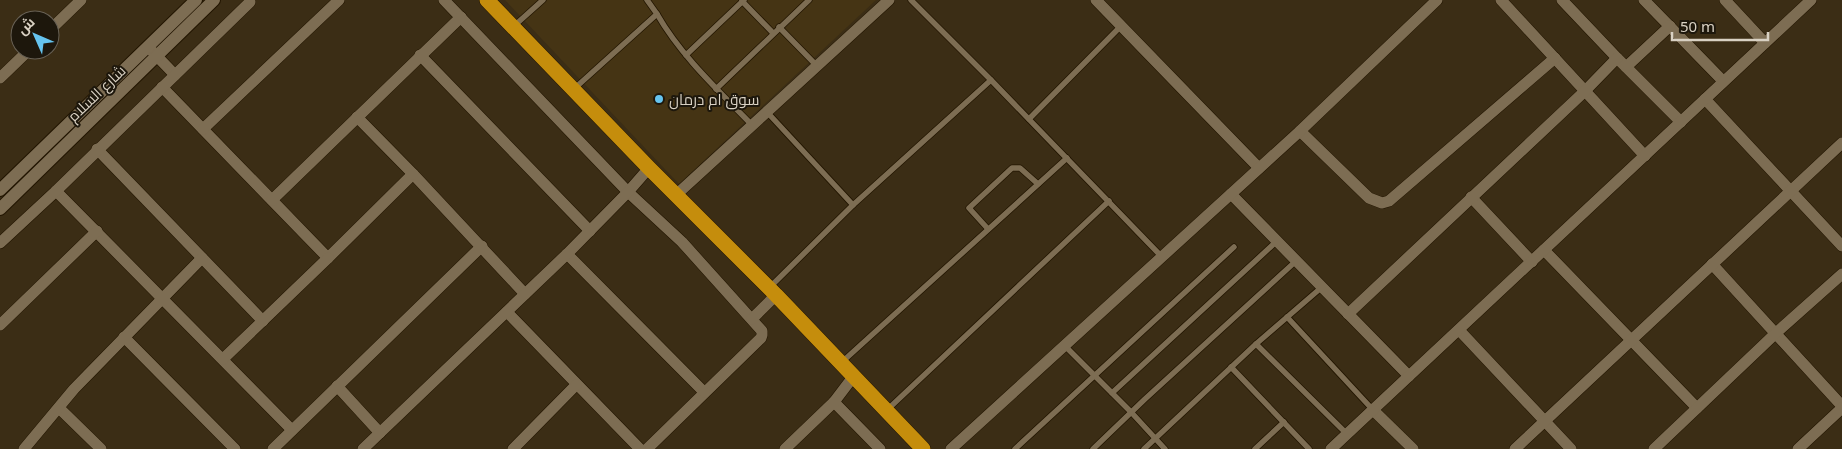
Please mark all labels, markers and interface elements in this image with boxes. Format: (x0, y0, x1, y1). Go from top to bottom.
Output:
north arrow (10, 10, 60, 60)
scale bar (1672, 10, 1768, 42)
text: ش (12, 12, 39, 39)
text: 50 m (1680, 16, 1715, 36)
street label: شارع السلام (63, 60, 131, 127)
place label: سوق ام درمان (669, 89, 759, 110)
marker: سوق ام درمان (653, 93, 665, 105)

